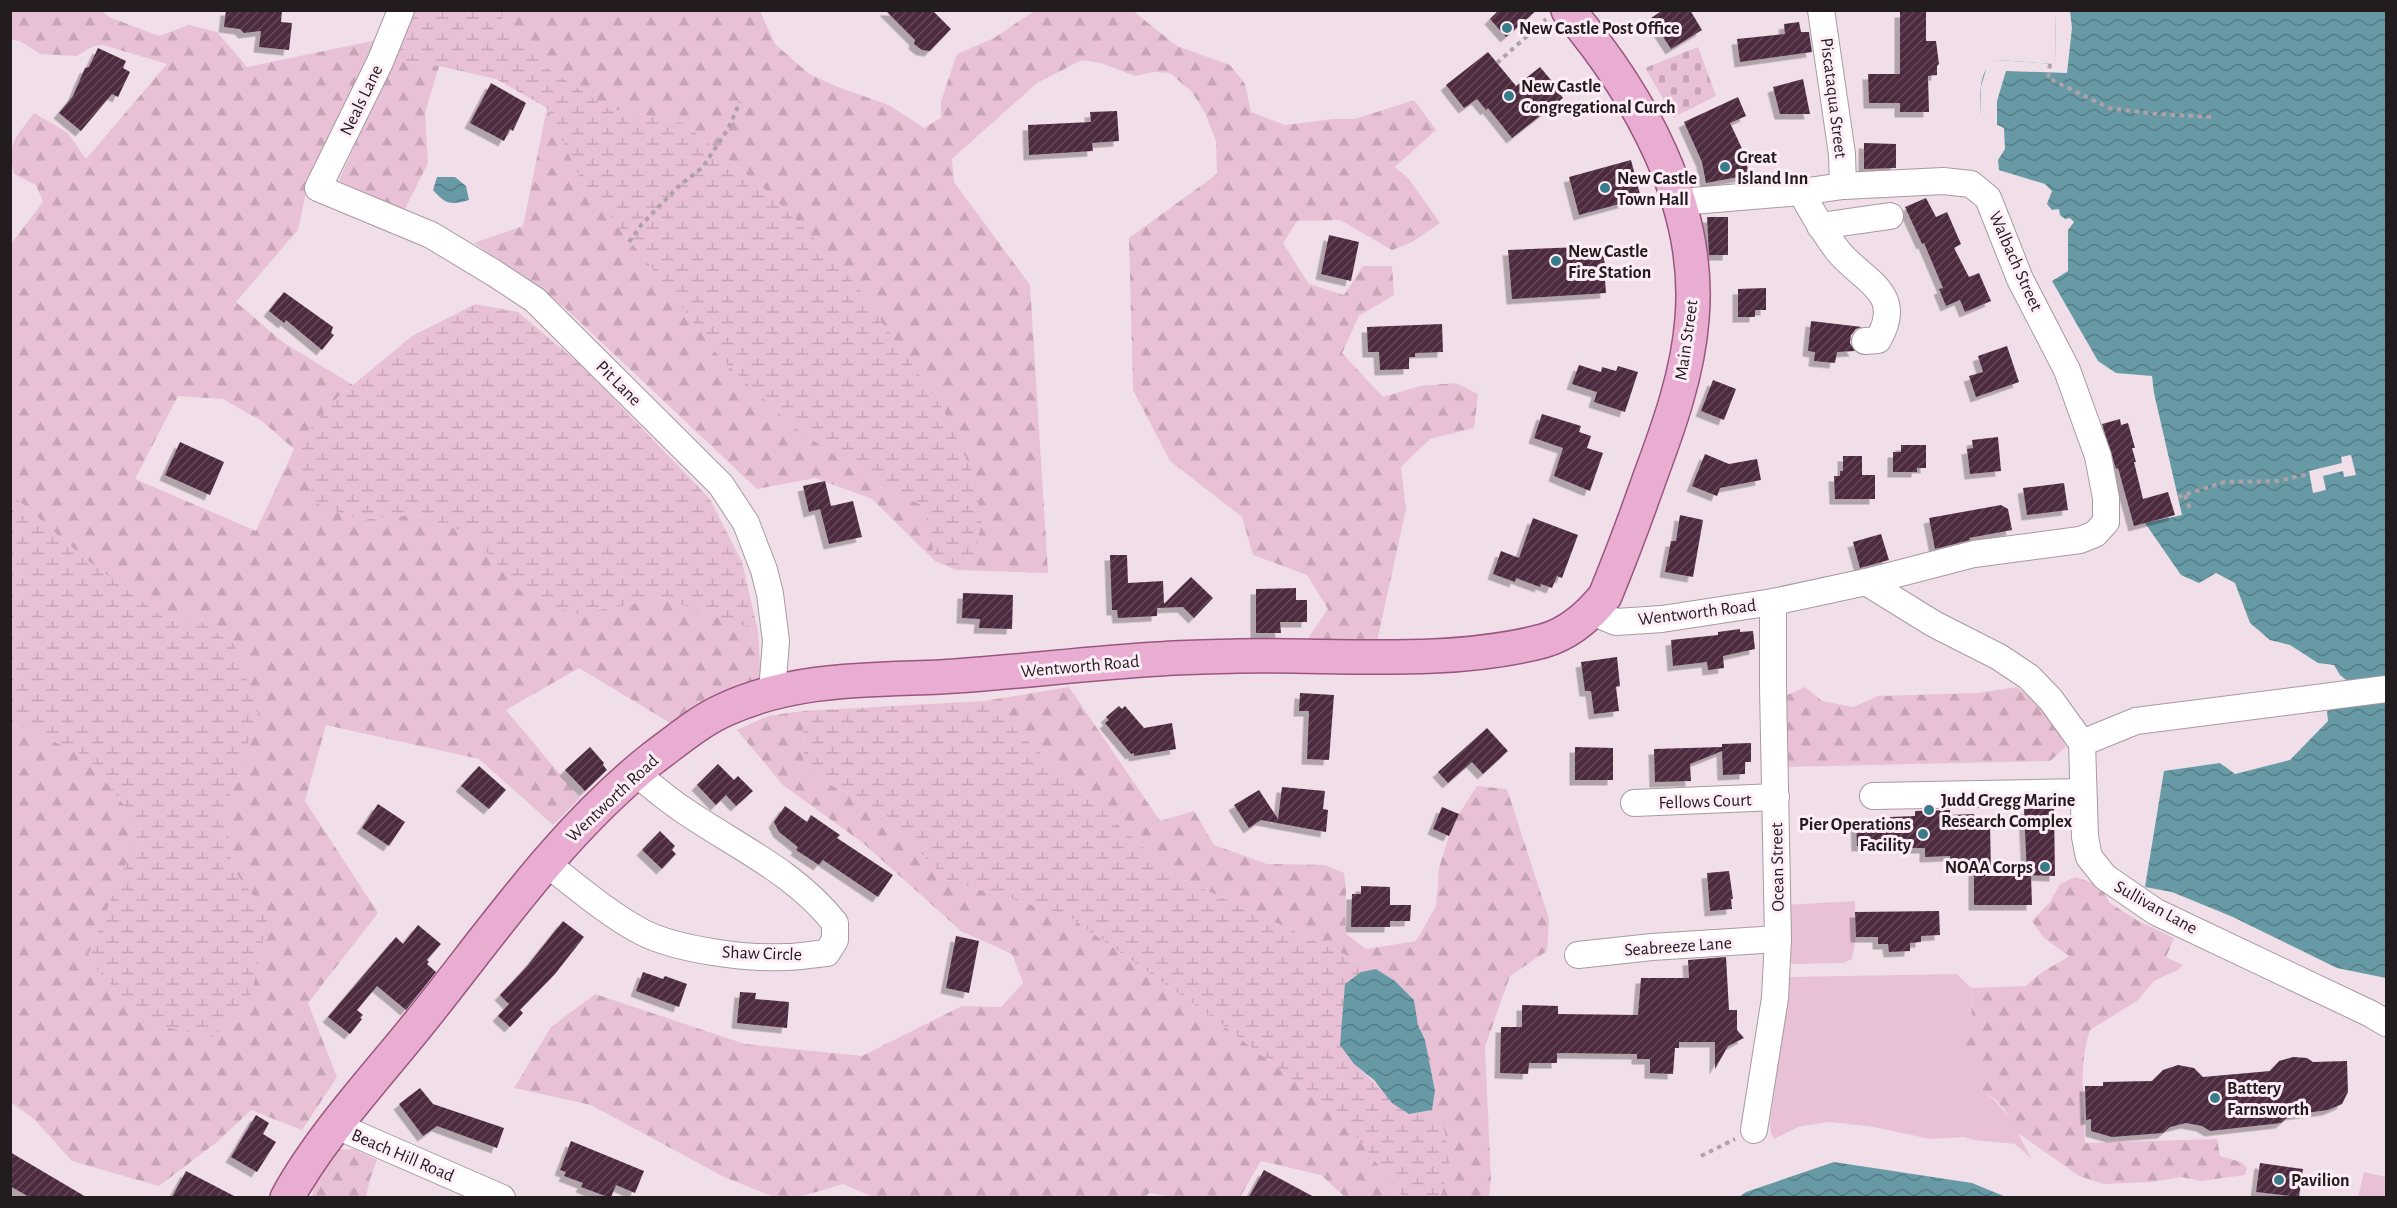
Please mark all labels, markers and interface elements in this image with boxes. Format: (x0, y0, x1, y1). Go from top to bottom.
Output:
place label: New Castle Post Office (1519, 20, 1679, 38)
marker: New Castle Post Office (1500, 21, 1514, 35)
street label: Piscataqua Street (1817, 37, 1849, 160)
street label: Neals Lane (337, 62, 387, 138)
place label: New Castle Congregational Curch (1521, 78, 1676, 117)
marker: New Castle Congregational Curch (1502, 89, 1516, 103)
place label: Great Island Inn (1737, 149, 1808, 188)
marker: Great Island Inn (1718, 160, 1732, 174)
place label: New Castle Town Hall (1617, 170, 1697, 209)
marker: New Castle Town Hall (1598, 181, 1612, 195)
street label: Walbach Street (1985, 209, 2045, 314)
place label: New Castle Fire Station (1568, 243, 1651, 282)
marker: New Castle Fire Station (1549, 254, 1563, 268)
street label: Main Street (1672, 298, 1702, 382)
street label: Pit Lane (592, 358, 644, 410)
street label: Wentworth Road (1637, 597, 1757, 629)
street label: Wentworth Road (1020, 653, 1140, 681)
street label: Wentworth Road (563, 752, 662, 846)
street label: Fellows Court (1658, 791, 1752, 813)
place label: Judd Gregg Marine Research Complex (1941, 792, 2075, 831)
marker: Judd Gregg Marine Research Complex (1922, 803, 1936, 817)
place label: Pier Operations Facility (1799, 816, 1912, 855)
street label: Ocean Street (1768, 822, 1788, 912)
marker: Pier Operations Facility (1916, 827, 1930, 841)
place label: NOAA Corps (1945, 859, 2033, 877)
marker: NOAA Corps (2038, 860, 2052, 874)
street label: Sullivan Lane (2111, 878, 2200, 938)
street label: Seabreeze Lane (1624, 934, 1732, 960)
street label: Shaw Circle (722, 944, 802, 964)
place label: Battery Farnsworth (2227, 1080, 2309, 1119)
marker: Battery Farnsworth (2208, 1091, 2222, 1105)
street label: Beach Hill Road (349, 1126, 457, 1186)
place label: Pavilion (2291, 1172, 2350, 1190)
marker: Pavilion (2272, 1173, 2286, 1187)

